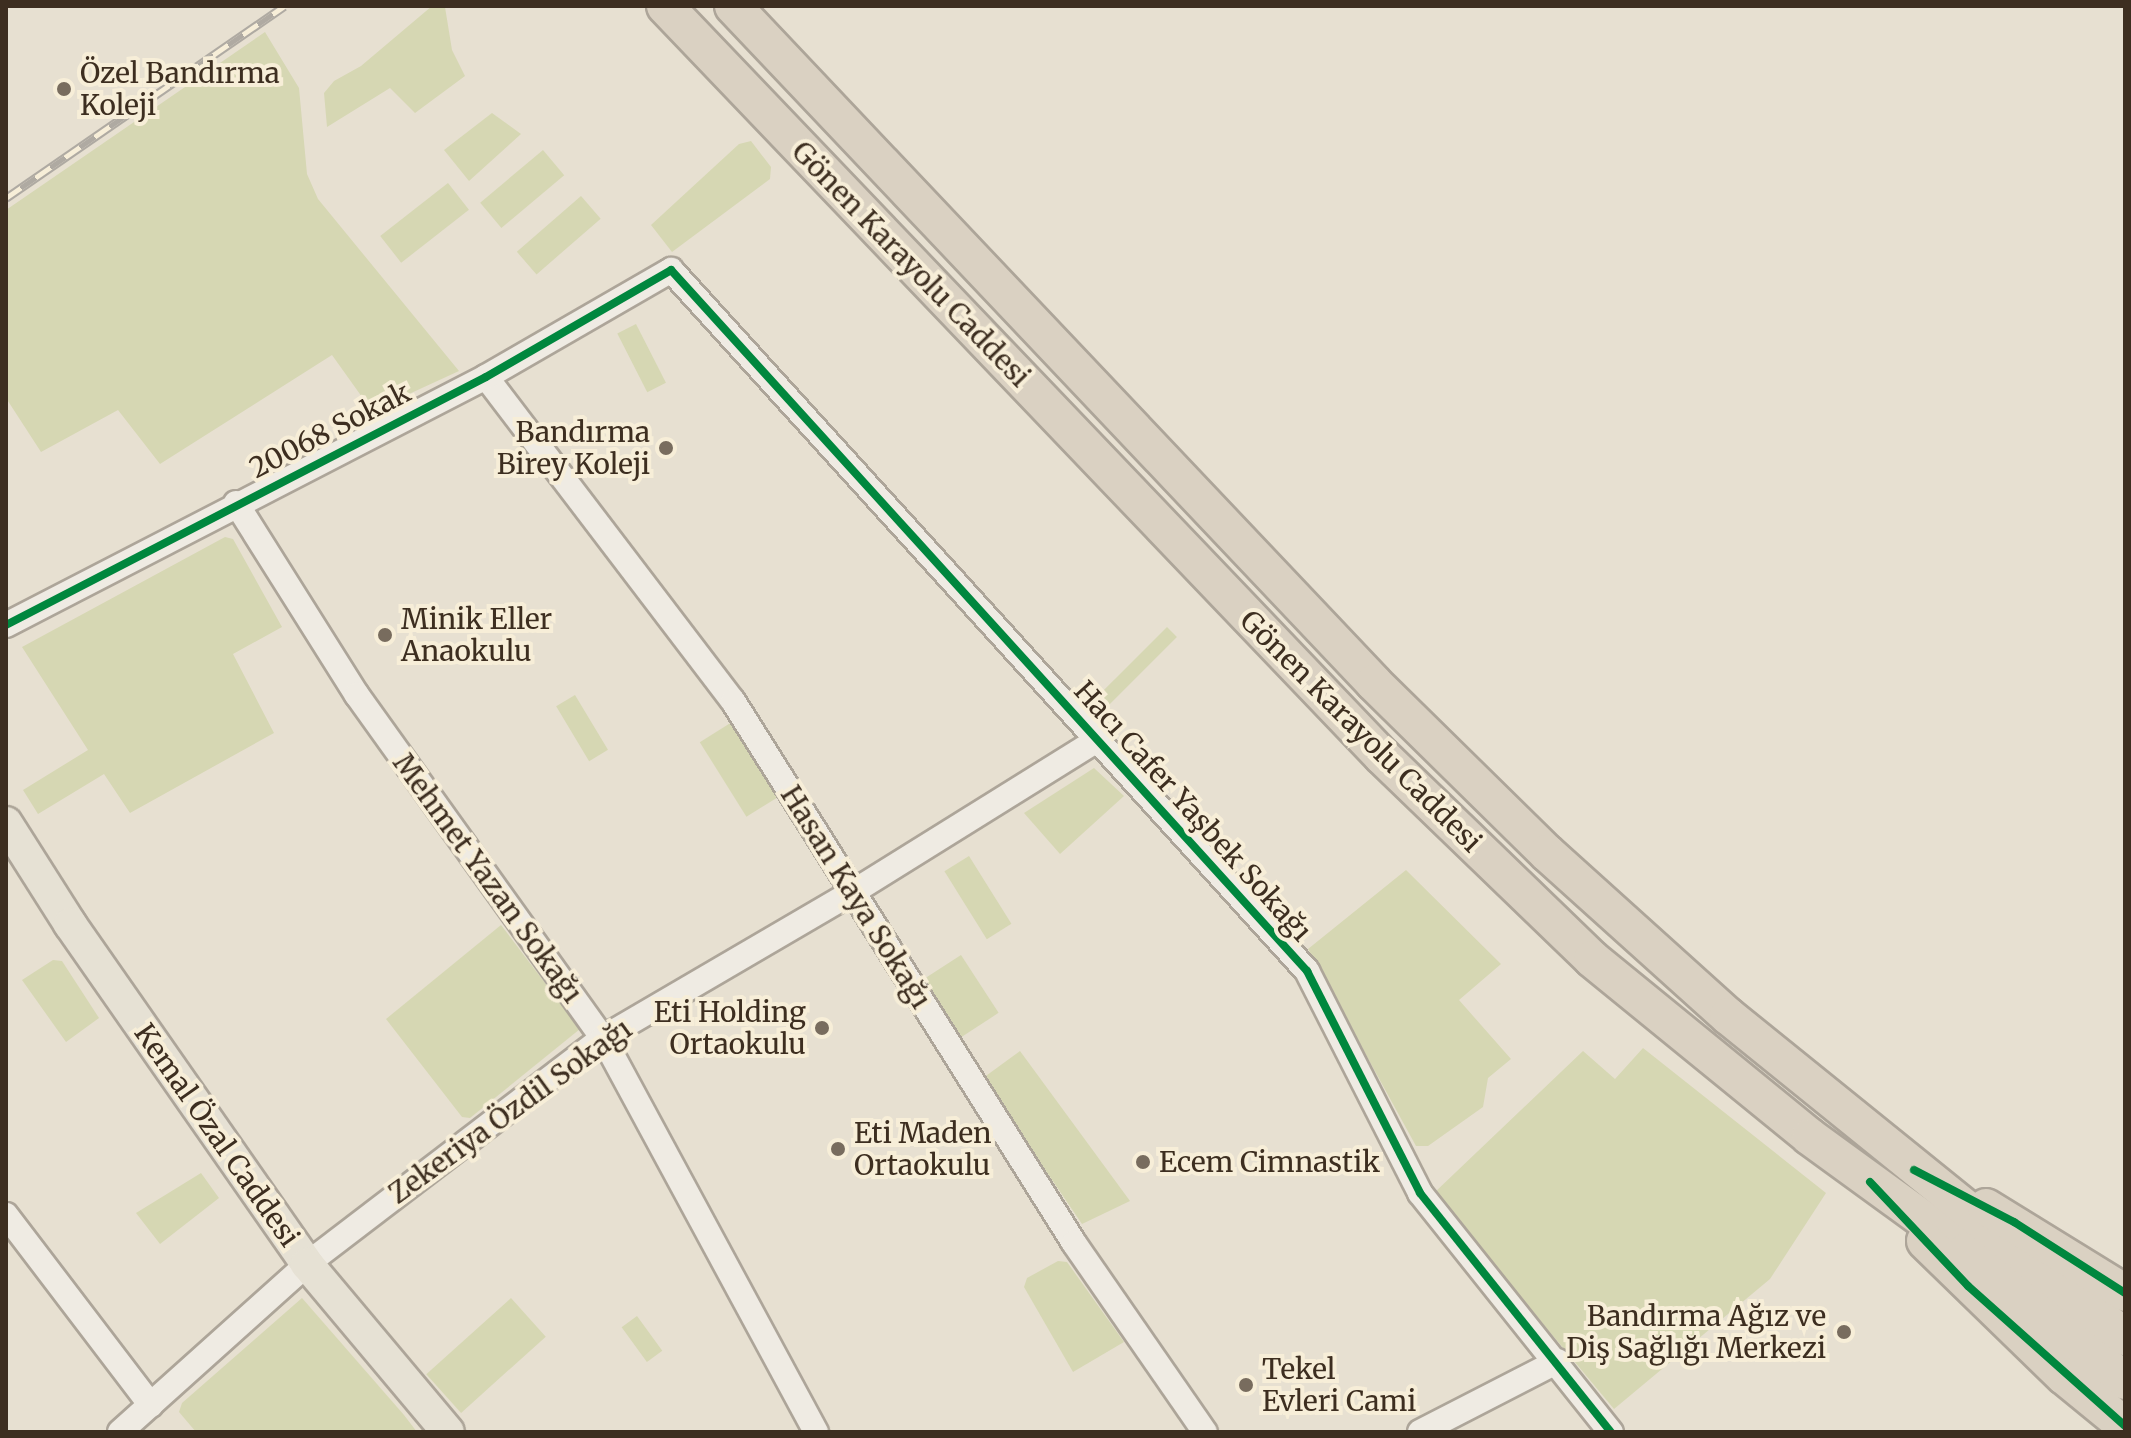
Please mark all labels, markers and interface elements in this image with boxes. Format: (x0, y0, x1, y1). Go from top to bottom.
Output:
place label: Özel Bandırma Koleji (80, 56, 280, 122)
marker: Özel Bandırma Koleji (55, 80, 73, 98)
street label: Gönen Karayolu Caddesi (785, 135, 1037, 393)
street label: 20068 Sokak (244, 375, 416, 485)
place label: Bandırma Birey Koleji (497, 415, 650, 481)
marker: Bandırma Birey Koleji (657, 439, 675, 457)
place label: Minik Eller Anaokulu (401, 602, 552, 668)
street label: Gönen Karayolu Caddesi (1233, 603, 1489, 859)
marker: Minik Eller Anaokulu (376, 626, 394, 644)
street label: Hacı Cafer Yaşbek Sokağı (1067, 674, 1319, 948)
street label: Mehmet Yazan Sokağı (386, 747, 590, 1009)
street label: Hasan Kaya Sokağı (774, 779, 938, 1015)
place label: Eti Holding Ortaokulu (654, 995, 806, 1061)
street label: Zekeriya Özdil Sokağı (382, 1012, 638, 1210)
street label: Kemal Özal Caddesi (127, 1017, 307, 1253)
marker: Eti Holding Ortaokulu (813, 1019, 831, 1037)
place label: Eti Maden Ortaokulu (854, 1116, 991, 1182)
marker: Eti Maden Ortaokulu (829, 1140, 847, 1158)
place label: Ecem Cimnastik (1159, 1145, 1380, 1179)
marker: Ecem Cimnastik (1134, 1153, 1152, 1171)
place label: Bandırma Ağız ve Diş Sağlığı Merkezi (1566, 1299, 1826, 1365)
marker: Bandırma Ağız ve Diş Sağlığı Merkezi (1833, 1321, 1855, 1343)
place label: Tekel Evleri Cami (1262, 1352, 1416, 1418)
marker: Tekel Evleri Cami (1237, 1376, 1255, 1394)

